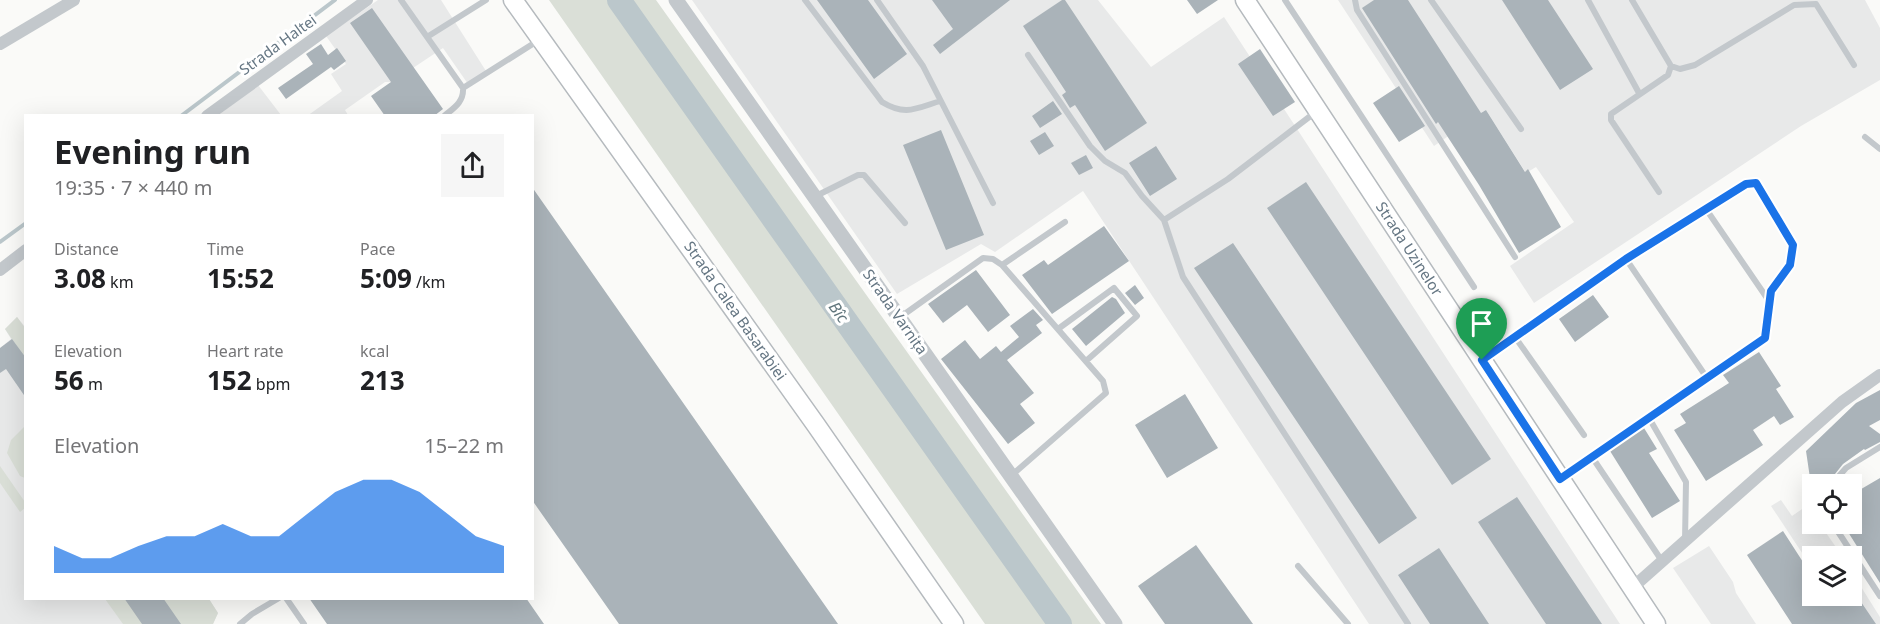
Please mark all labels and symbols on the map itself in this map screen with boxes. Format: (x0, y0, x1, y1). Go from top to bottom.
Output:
street label: Strada Haltei (235, 9, 320, 79)
street label: Strada Uzinelor (1372, 198, 1448, 299)
street label: Strada Calea Basarabiei (680, 237, 791, 384)
street label: Strada Varnița (859, 265, 933, 358)
water label: Bîc (824, 297, 854, 328)
pin (1456, 298, 1507, 360)

